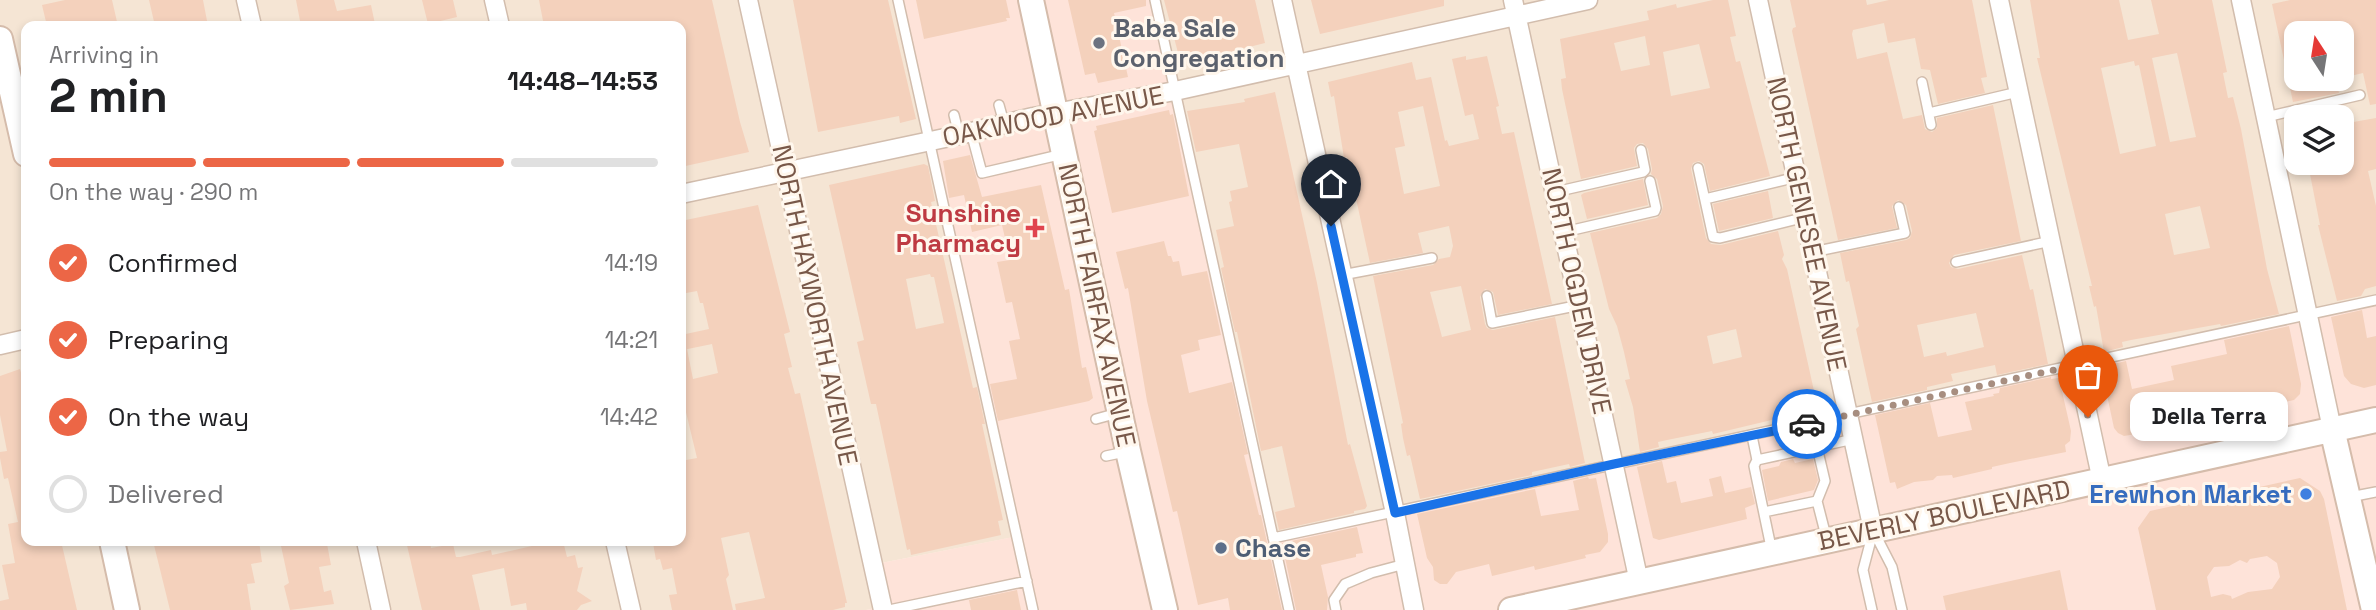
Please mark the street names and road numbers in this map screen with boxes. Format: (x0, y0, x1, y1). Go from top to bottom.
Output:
street label: NORTH GENESEE AVENUE (1759, 74, 1855, 374)
street label: OAKWOOD AVENUE (940, 78, 1166, 154)
street label: NORTH HAYWORTH AVENUE (764, 142, 866, 468)
street label: NORTH FAIRFAX AVENUE (1050, 160, 1144, 450)
street label: NORTH OGDEN DRIVE (1534, 165, 1620, 417)
street label: BEVERLY BOULEVARD (1814, 472, 2074, 558)

